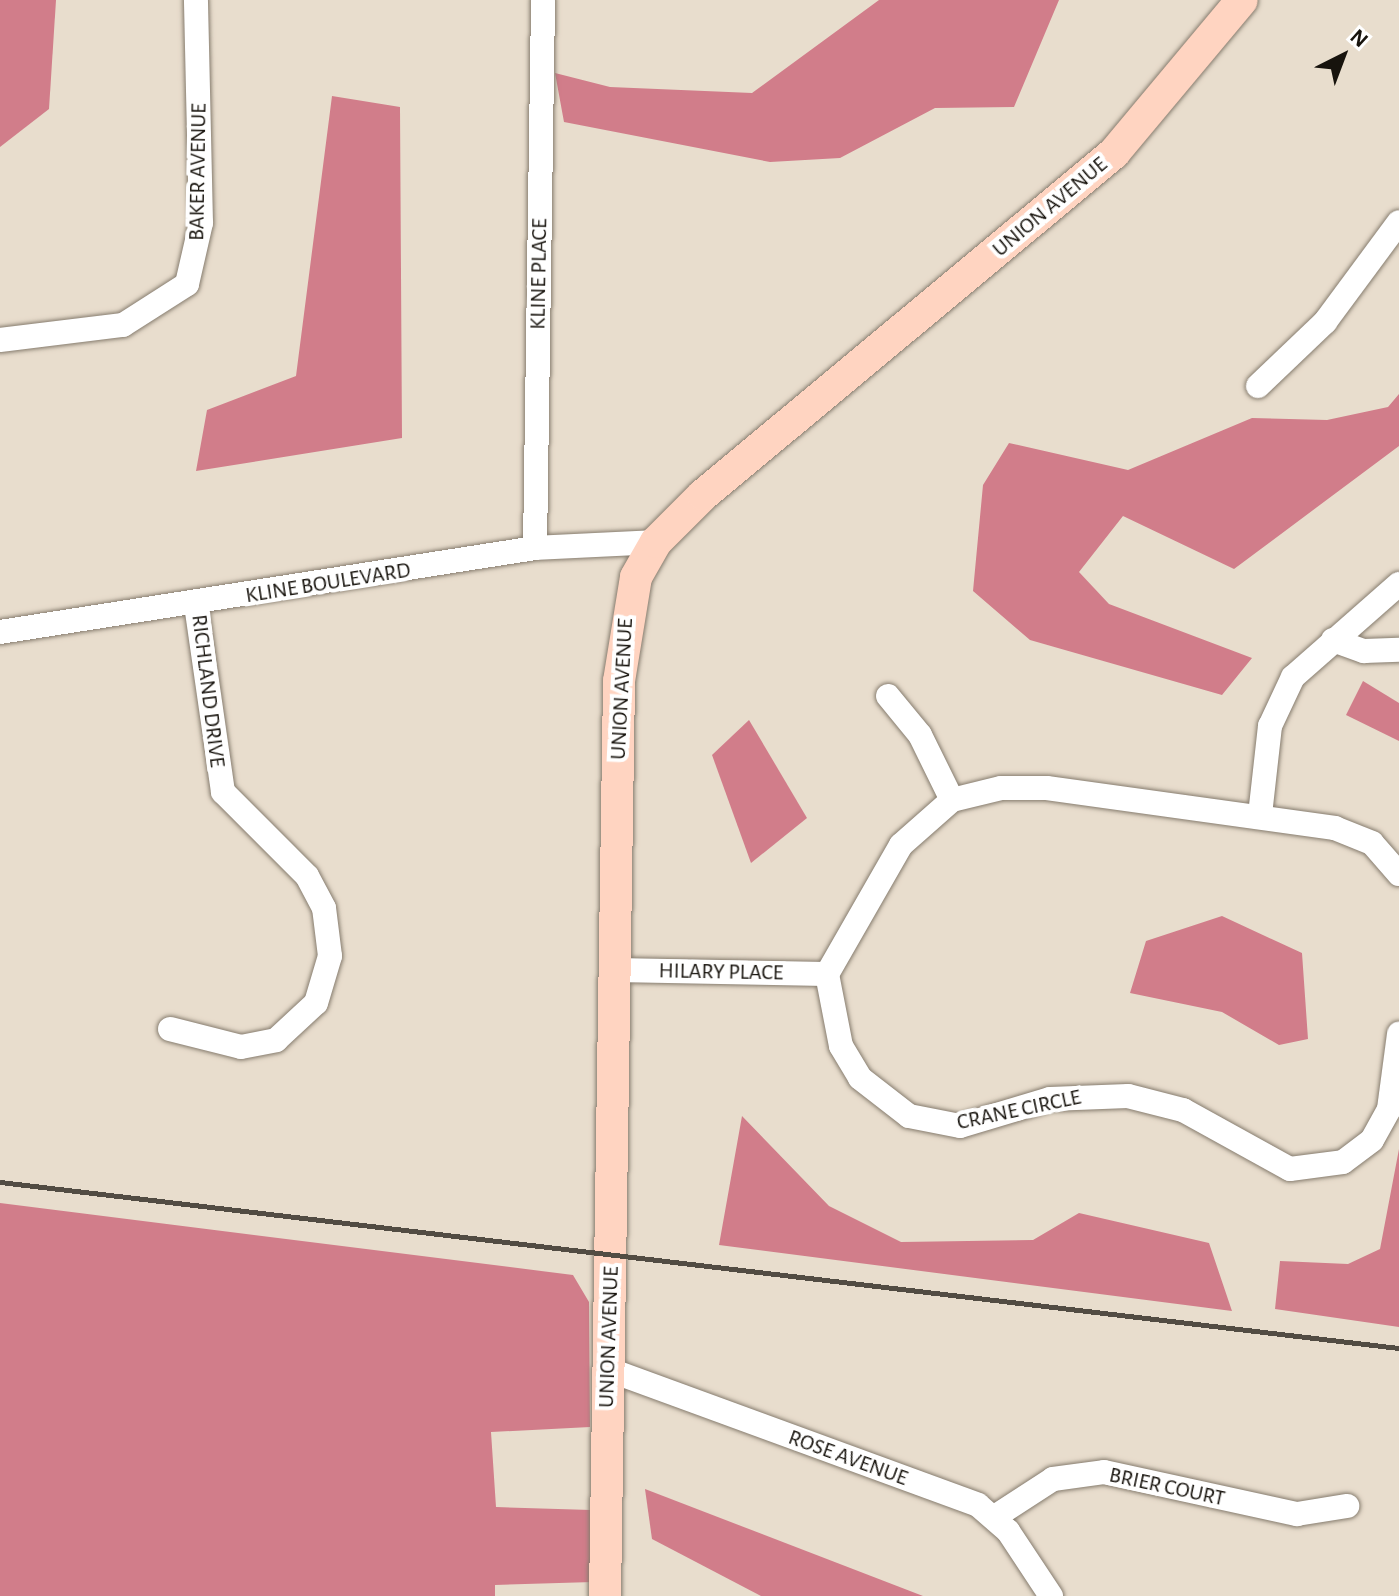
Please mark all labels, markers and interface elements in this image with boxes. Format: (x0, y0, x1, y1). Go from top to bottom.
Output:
north arrow (1303, 16, 1383, 96)
text: N (1346, 25, 1372, 51)
street label: BAKER AVENUE (184, 103, 212, 241)
street label: UNION AVENUE (987, 151, 1113, 263)
street label: KLINE PLACE (525, 218, 553, 330)
street label: KLINE BOULEVARD (244, 557, 412, 609)
street label: RICHLAND DRIVE (186, 613, 230, 769)
street label: UNION AVENUE (605, 618, 639, 760)
street label: HILARY PLACE (658, 958, 784, 986)
street label: CRANE CIRCLE (955, 1084, 1083, 1136)
street label: UNION AVENUE (593, 1266, 625, 1408)
street label: ROSE AVENUE (785, 1424, 911, 1492)
street label: BRIER COURT (1107, 1462, 1227, 1512)

